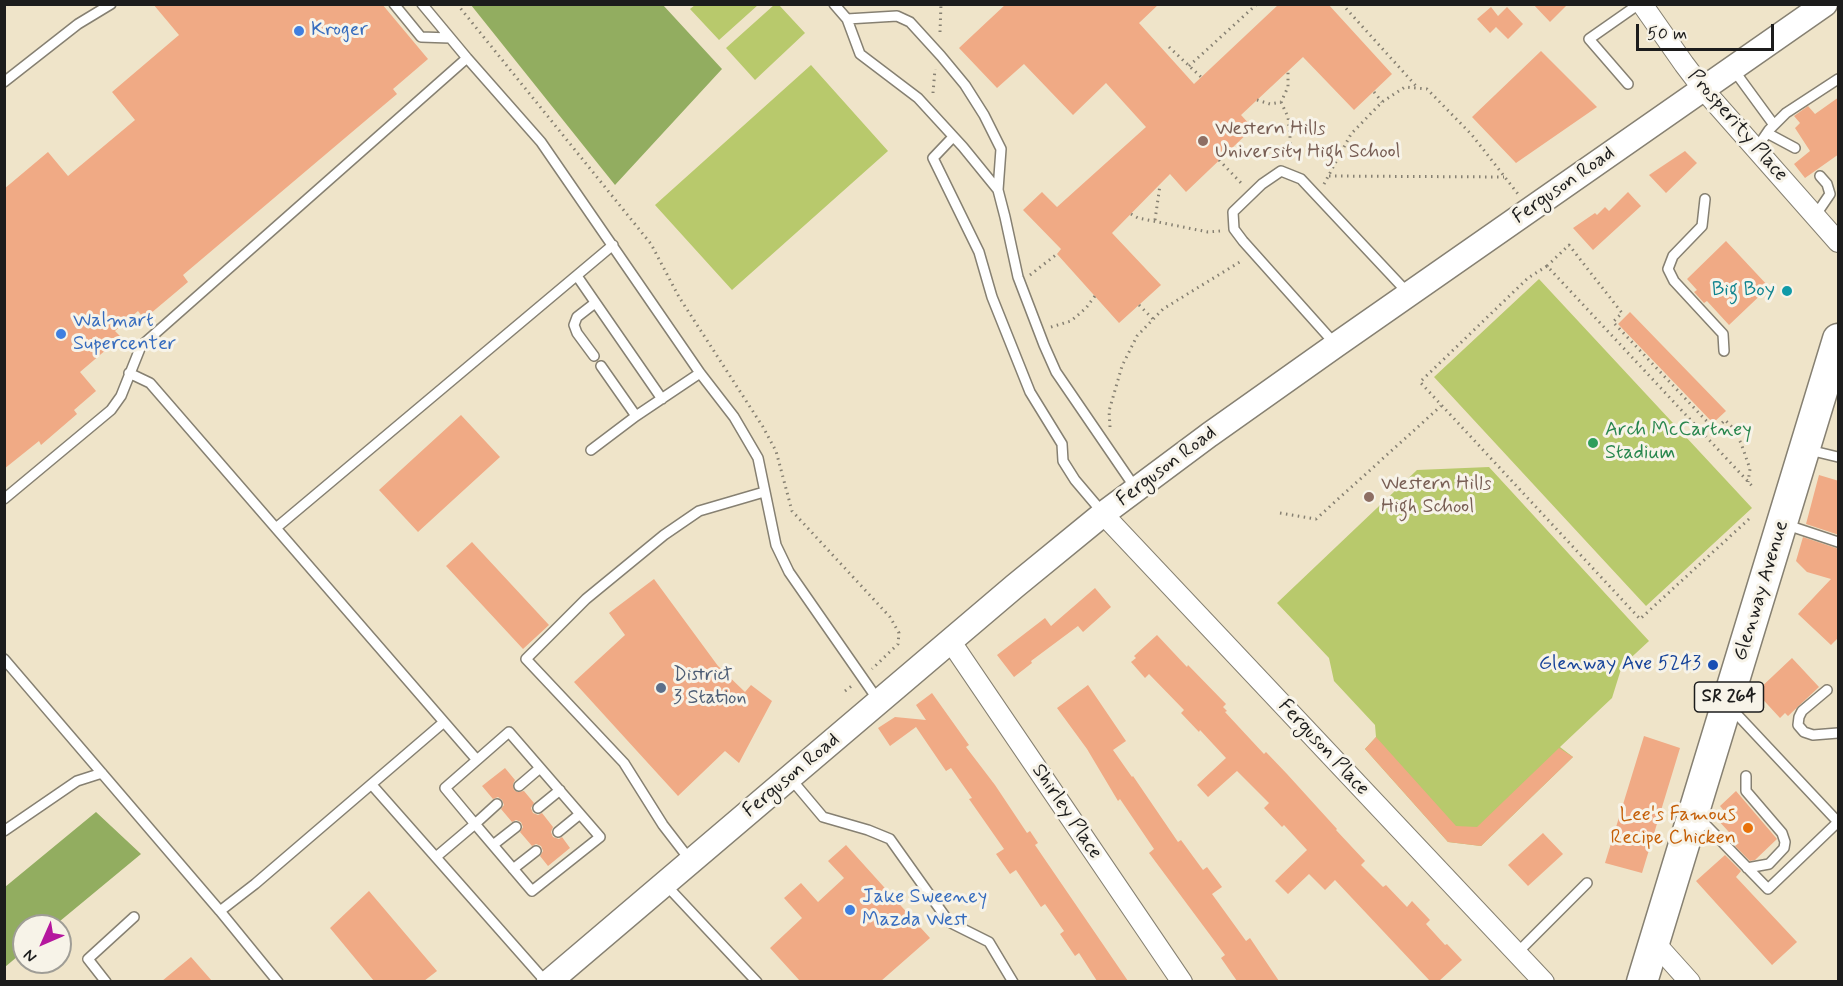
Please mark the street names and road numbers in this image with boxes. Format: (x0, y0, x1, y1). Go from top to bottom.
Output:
street label: Prosperity Place (1682, 65, 1792, 187)
street label: Ferguson Road (1508, 142, 1620, 230)
street label: Ferguson Road (1112, 422, 1222, 512)
street label: Glenway Avenue (1729, 518, 1795, 664)
road number: SR 264 (1694, 682, 1764, 712)
street label: Ferguson Place (1272, 695, 1374, 801)
street label: Ferguson Road (739, 729, 845, 823)
street label: Shirley Place (1025, 760, 1107, 864)

